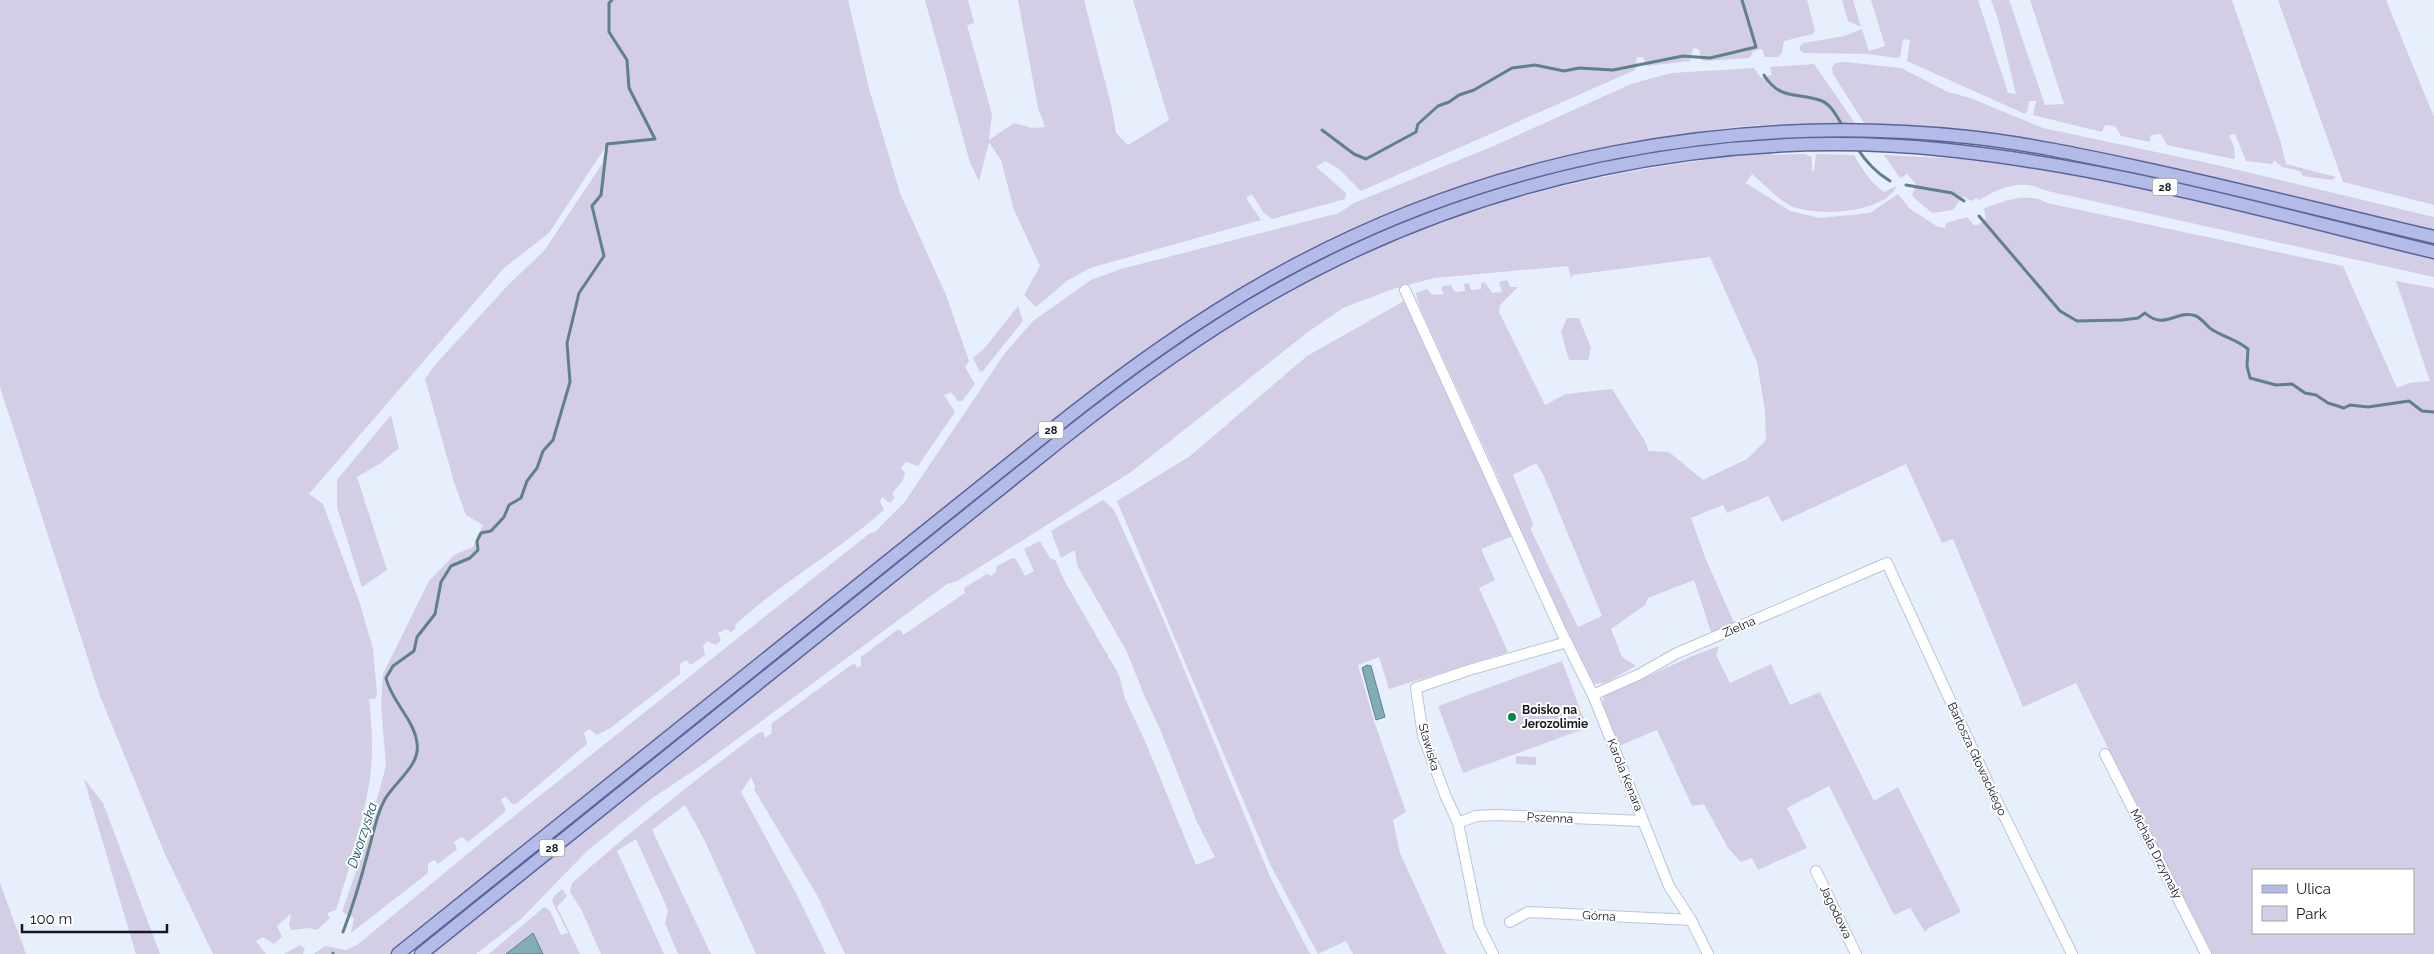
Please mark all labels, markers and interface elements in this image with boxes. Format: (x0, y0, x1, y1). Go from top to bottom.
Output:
road number: 28 (2152, 178, 2178, 196)
road number: 28 (1038, 422, 1064, 438)
street label: Zielna (1721, 614, 1757, 640)
street label: Bartosza Głowackiego (1945, 700, 2009, 818)
place label: Boisko na Jerozolimie (1522, 703, 1588, 731)
marker: Boisko na Jerozolimie (1506, 711, 1518, 723)
street label: Stawiska (1416, 722, 1442, 772)
street label: Karola Kenara (1604, 737, 1646, 813)
water label: Dworzyska (344, 800, 380, 870)
street label: Michała Drzymały (2127, 807, 2185, 902)
street label: Pszenna (1526, 810, 1574, 826)
road number: 28 (540, 840, 564, 856)
legend (2252, 869, 2414, 934)
text: Ulica (2296, 880, 2331, 898)
street label: Jagodowa (1817, 883, 1855, 941)
scale bar (22, 902, 168, 934)
text: Park (2296, 905, 2327, 923)
street label: Górna (1582, 908, 1616, 924)
text: 100 m (30, 910, 72, 928)

